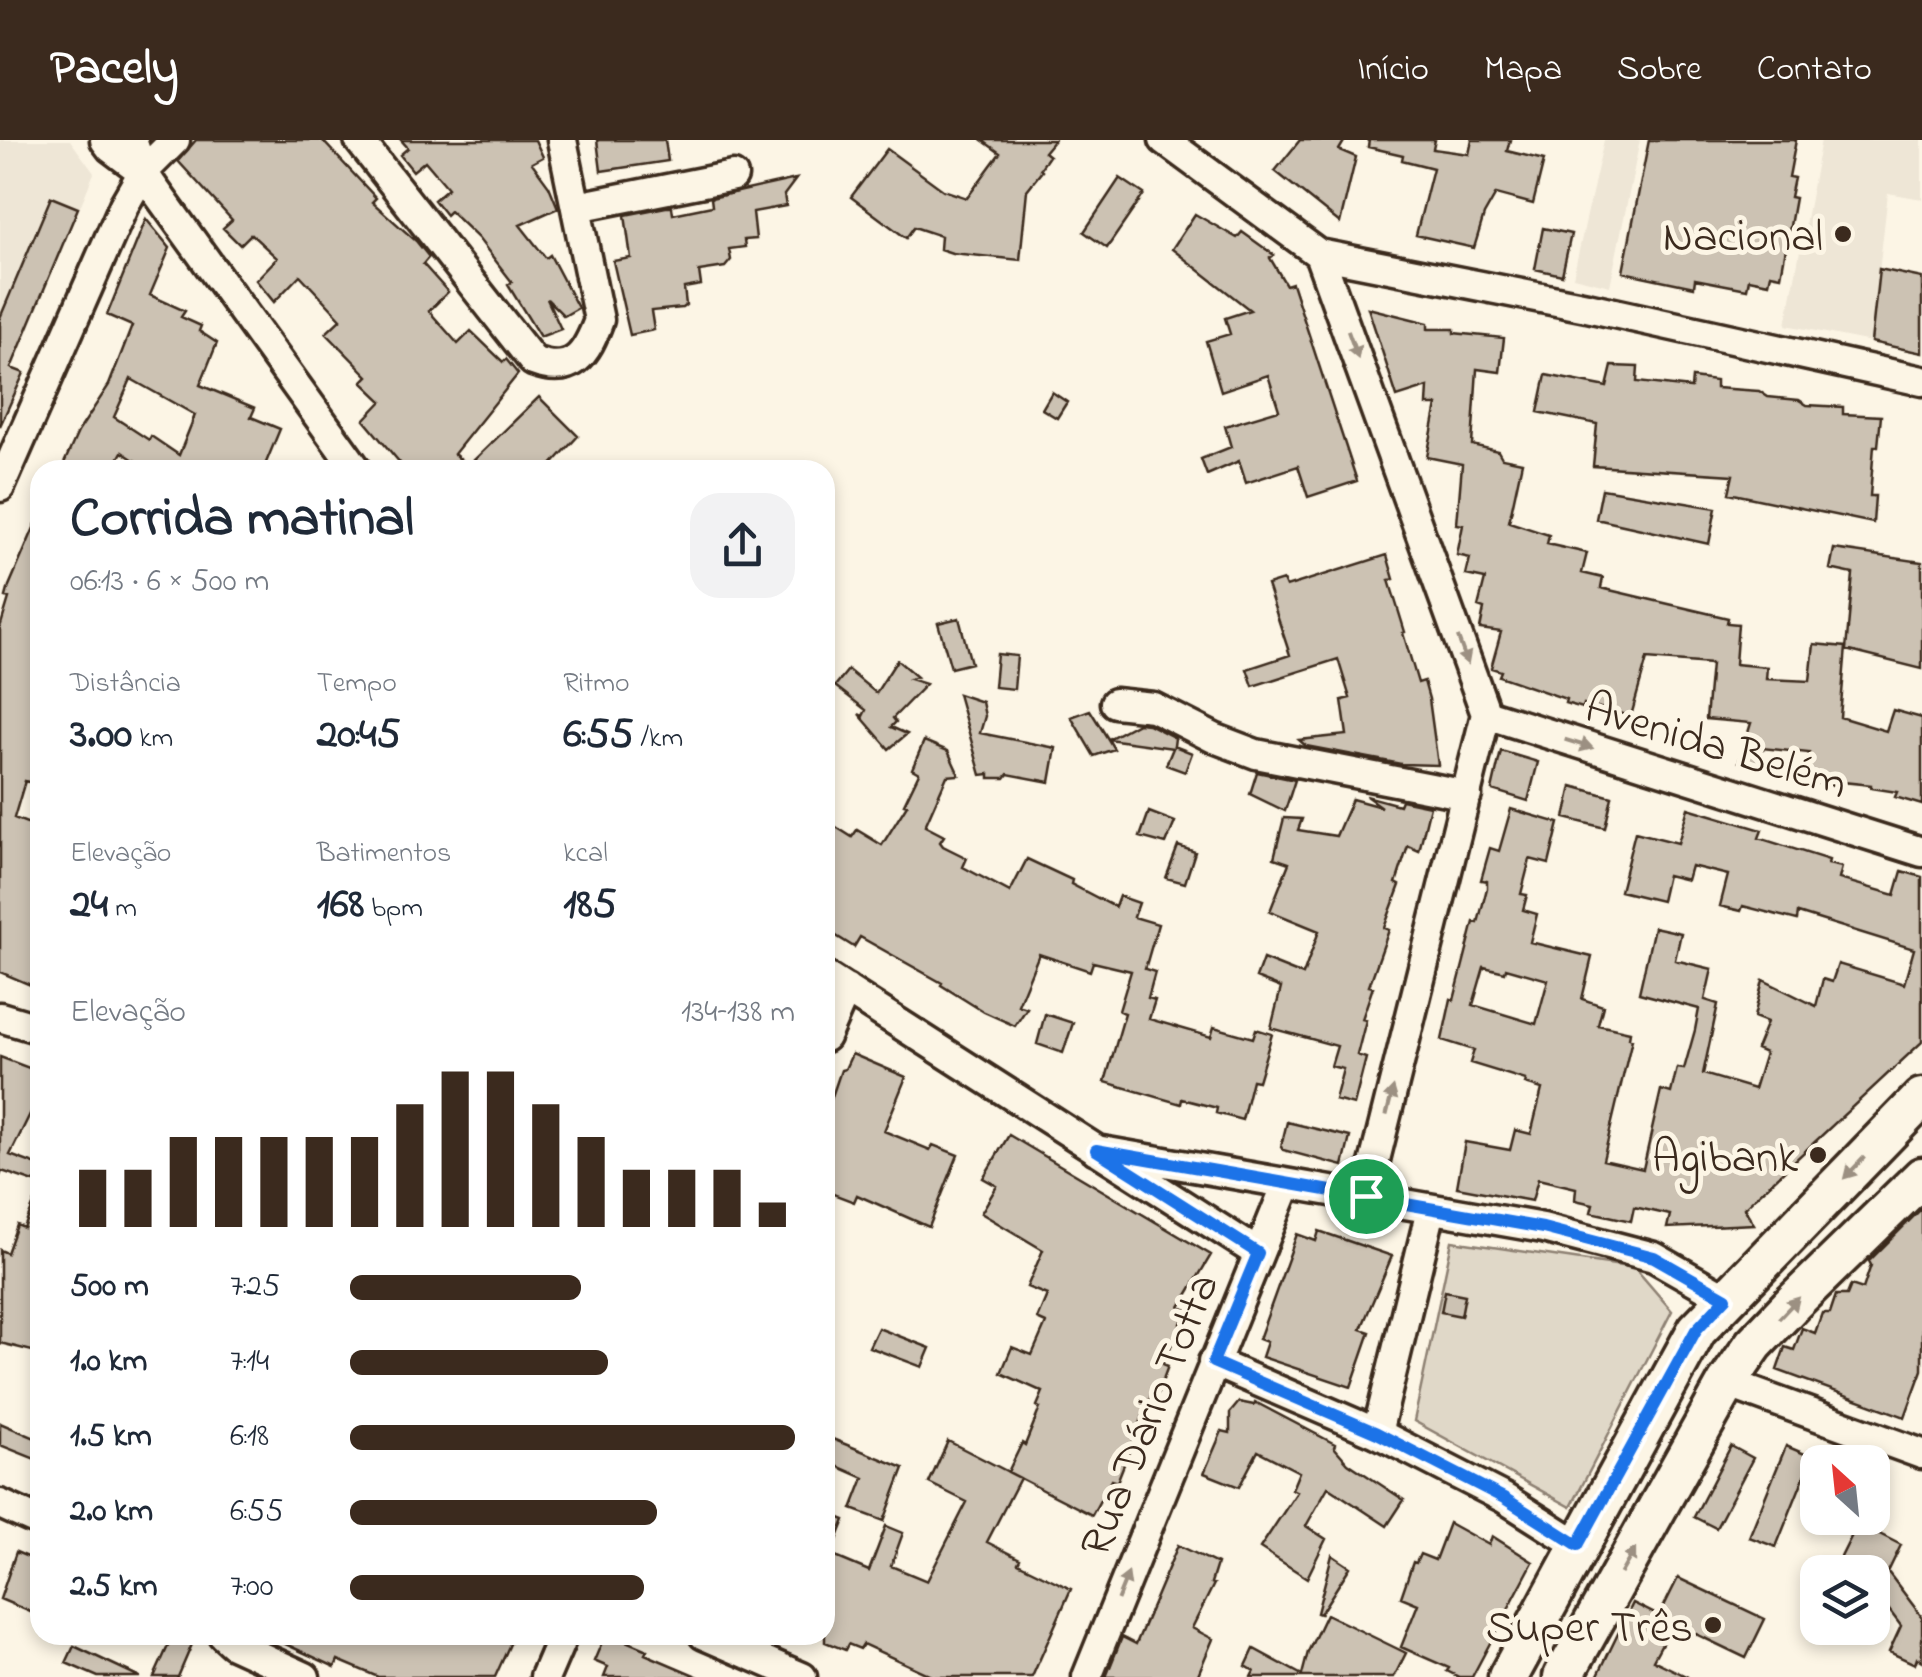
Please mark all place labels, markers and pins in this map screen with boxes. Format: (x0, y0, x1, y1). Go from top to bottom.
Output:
place label: Nacional (1663, 206, 1823, 272)
marker: Nacional (1832, 223, 1854, 245)
place label: Agibank (1652, 1127, 1798, 1194)
marker: Agibank (1807, 1144, 1829, 1166)
pin (1324, 1154, 1409, 1239)
place label: Super Três (1486, 1597, 1693, 1663)
marker: Super Três (1702, 1614, 1724, 1636)

